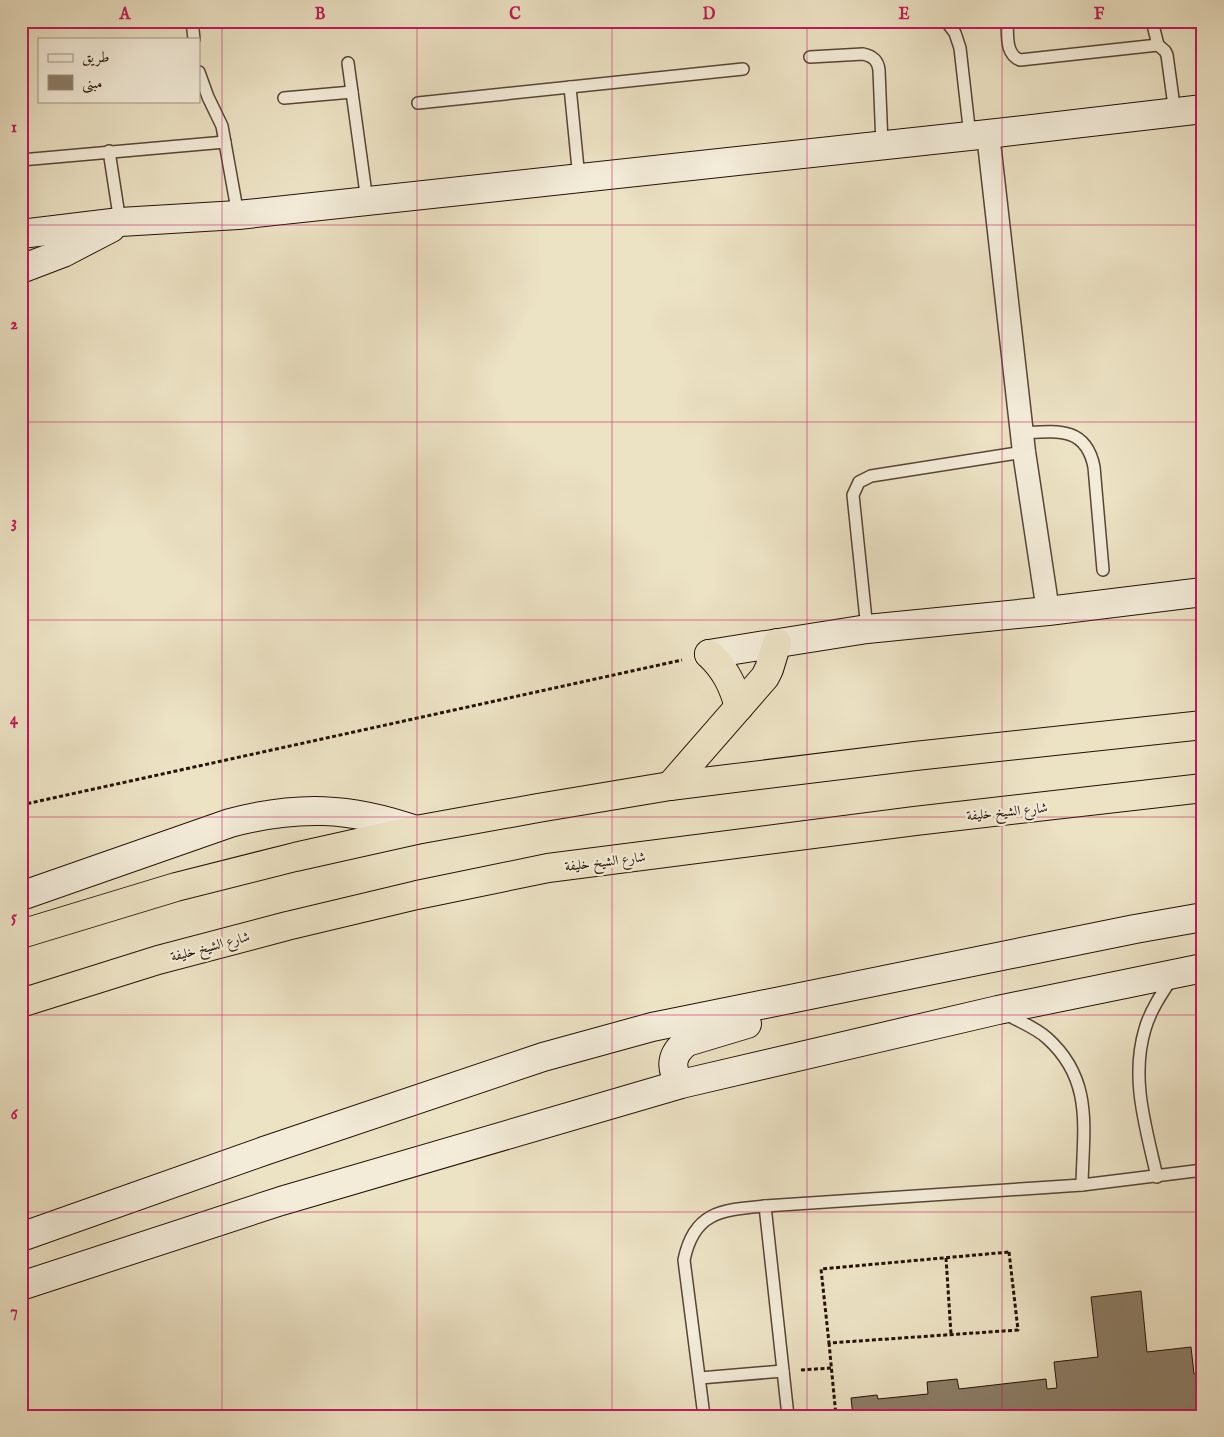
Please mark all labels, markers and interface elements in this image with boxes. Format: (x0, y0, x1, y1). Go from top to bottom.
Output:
text: A (119, 5, 132, 25)
text: B (315, 5, 326, 25)
text: C (509, 5, 521, 25)
text: D (703, 5, 716, 25)
text: E (898, 5, 910, 25)
text: F (1094, 5, 1105, 25)
legend (38, 38, 200, 102)
text: طريق (82, 48, 109, 67)
text: مبنى (82, 74, 102, 94)
text: 1 (11, 118, 17, 138)
text: 2 (10, 315, 18, 335)
text: 3 (11, 513, 17, 533)
text: 4 (10, 710, 19, 730)
street label: شارع الشيخ خليفة (966, 799, 1049, 828)
street label: شارع الشيخ خليفة (564, 848, 647, 879)
text: 5 (11, 908, 17, 928)
street label: شارع الشيخ خليفة (169, 928, 253, 969)
text: 6 (11, 1105, 19, 1125)
text: 7 (10, 1302, 18, 1322)

